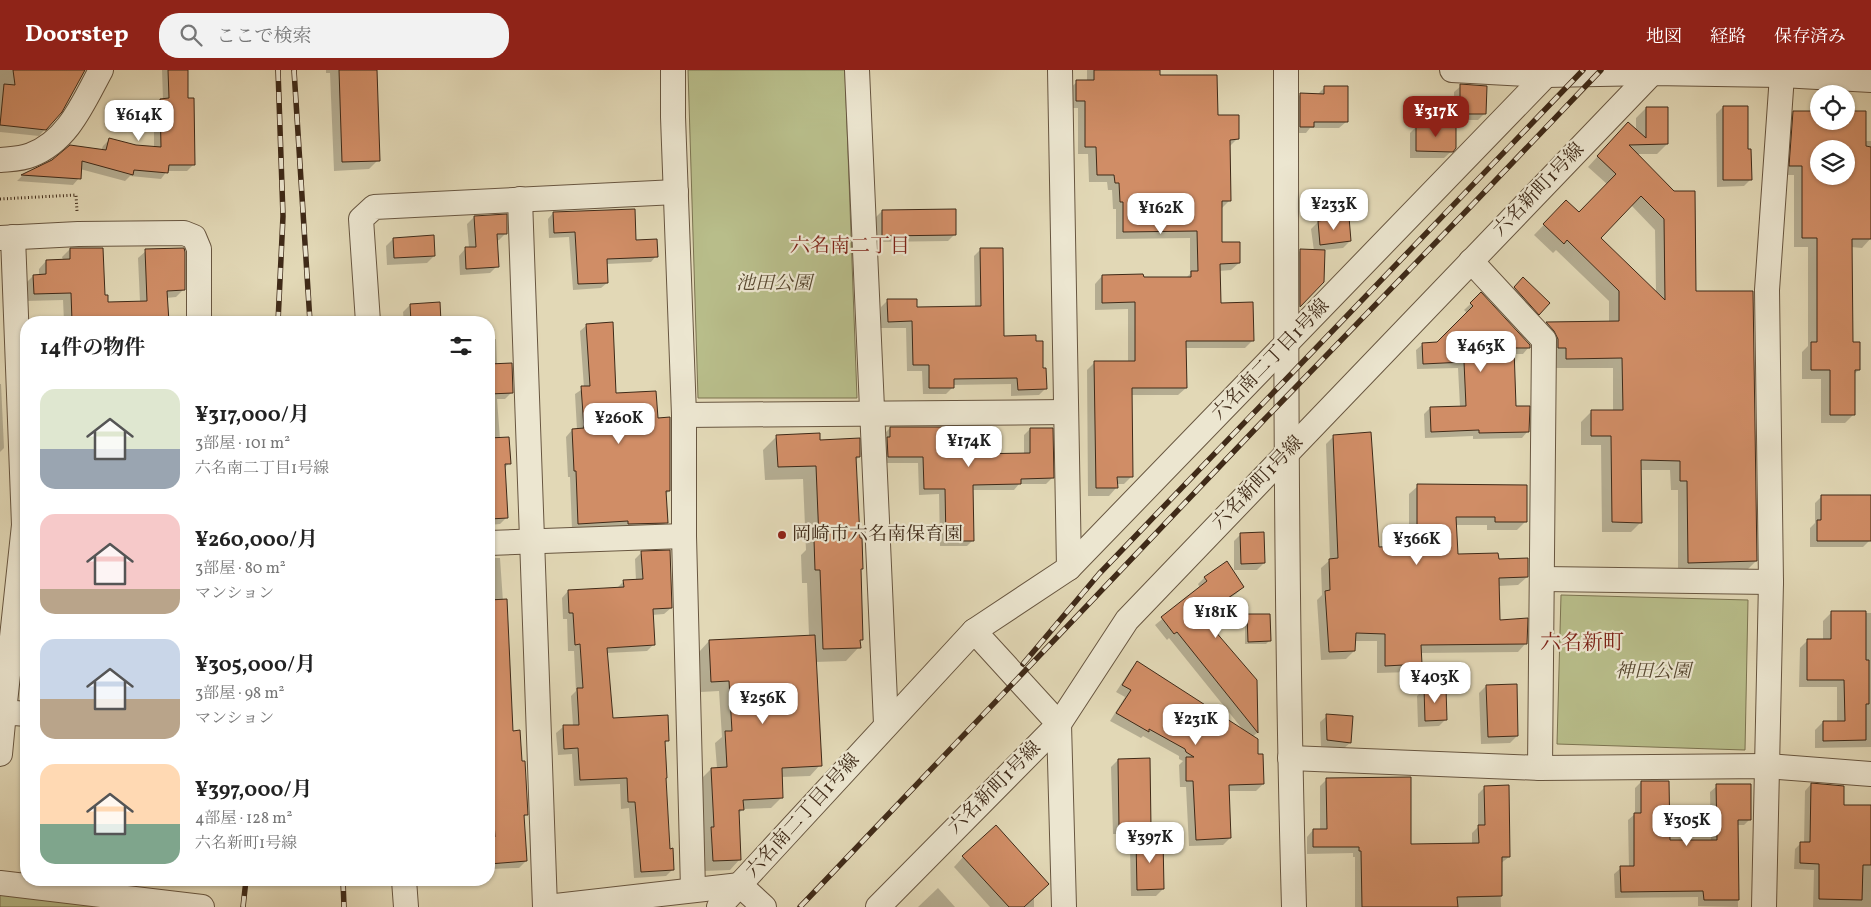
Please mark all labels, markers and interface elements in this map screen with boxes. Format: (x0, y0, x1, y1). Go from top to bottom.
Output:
search box (159, 13, 509, 58)
text: Doorstep (25, 18, 129, 52)
icon: search (177, 21, 205, 49)
text: ここで検索 (217, 24, 312, 50)
text: 地図 (1646, 25, 1682, 50)
text: 経路 (1710, 25, 1746, 50)
text: 保存済み (1774, 25, 1846, 50)
map controls (1810, 85, 1855, 185)
button: locate (1810, 85, 1855, 130)
pin: ¥317K (1401, 96, 1471, 138)
pin: ¥614K (104, 100, 174, 142)
text: ¥317K (1414, 101, 1458, 123)
text: ¥614K (116, 105, 162, 127)
street label: 六名新町1号線 (1487, 137, 1591, 243)
button: layers (1810, 140, 1855, 185)
pin: ¥233K (1299, 189, 1369, 231)
pin: ¥162K (1126, 192, 1196, 235)
text: ¥233K (1311, 194, 1357, 216)
text: ¥162K (1138, 198, 1184, 220)
district label: 六名南二丁目 (790, 233, 910, 261)
park label: 池田公園 (736, 271, 815, 297)
street label: 六名南二丁目1号線 (1206, 294, 1336, 426)
pin: ¥463K (1446, 330, 1516, 373)
icon: filters (447, 332, 475, 360)
text: 14件の物件 (40, 334, 145, 363)
text: ¥463K (1457, 336, 1505, 358)
text: ¥317,000/月 (195, 401, 310, 430)
pin: ¥260K (584, 402, 654, 445)
text: ¥260K (595, 408, 643, 430)
icon: home (80, 409, 140, 469)
pin: ¥174K (934, 426, 1004, 468)
street label: 六名新町1号線 (1206, 430, 1310, 536)
text: ¥174K (947, 431, 991, 453)
text: 3部屋 · 101 m² (195, 433, 290, 455)
text: 六名南二丁目1号線 (195, 458, 329, 480)
place label: 岡崎市六名南保育園 (792, 522, 963, 548)
pin: ¥366K (1382, 524, 1452, 566)
text: ¥260,000/月 (195, 526, 318, 555)
marker: 岡崎市六名南保育園 (776, 529, 788, 541)
text: ¥366K (1393, 529, 1441, 551)
icon: home (80, 534, 140, 594)
text: 3部屋 · 80 m² (195, 558, 286, 580)
text: マンション (195, 583, 274, 605)
pin: ¥181K (1181, 596, 1251, 639)
text: ¥181K (1194, 602, 1238, 624)
district label: 六名新町 (1540, 629, 1624, 658)
text: ¥305,000/月 (195, 651, 316, 680)
icon: home (80, 659, 140, 719)
park label: 神田公園 (1615, 659, 1694, 685)
pin: ¥403K (1400, 662, 1470, 704)
text: ¥403K (1411, 667, 1459, 689)
pin: ¥256K (728, 682, 798, 725)
text: 3部屋 · 98 m² (195, 683, 284, 705)
text: ¥256K (740, 688, 786, 710)
pin: ¥231K (1161, 704, 1231, 746)
text: マンション (195, 708, 274, 730)
text: ¥231K (1174, 709, 1218, 731)
street label: 六名新町1号線 (943, 736, 1047, 840)
street label: 六名南二丁目1号線 (740, 748, 866, 884)
text: ¥397,000/月 (195, 776, 313, 805)
icon: home (80, 784, 140, 844)
pin: ¥305K (1652, 804, 1722, 847)
text: 4部屋 · 128 m² (195, 808, 292, 830)
text: ¥305K (1663, 810, 1711, 832)
pin: ¥397K (1115, 822, 1185, 864)
text: ¥397K (1127, 827, 1173, 849)
text: 六名新町1号線 (195, 833, 297, 855)

